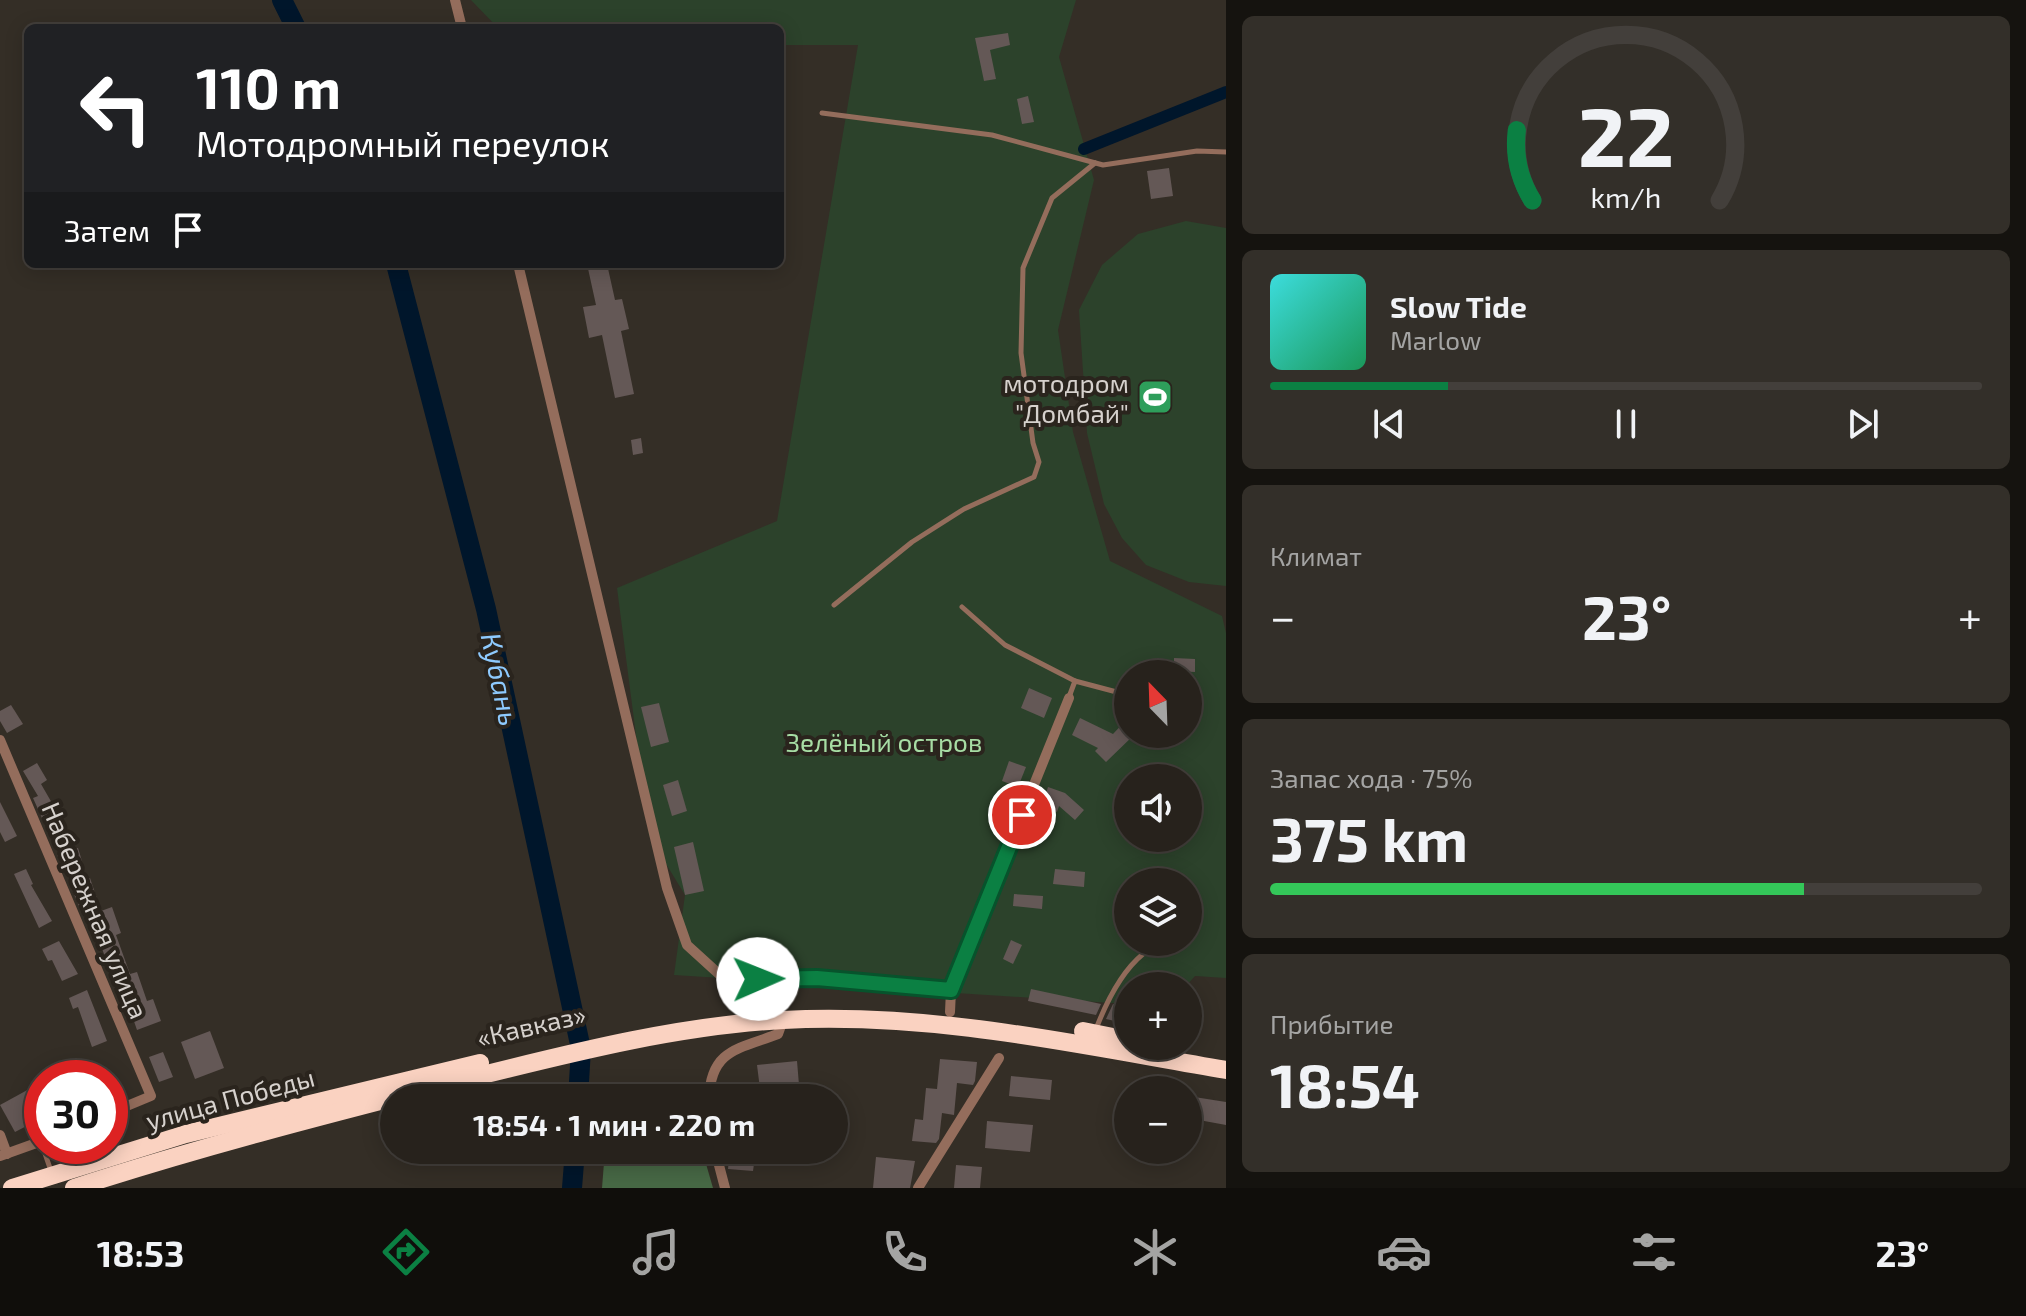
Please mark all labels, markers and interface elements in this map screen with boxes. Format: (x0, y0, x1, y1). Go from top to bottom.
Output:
text: 110 m (196, 53, 341, 120)
icon: left (64, 56, 168, 160)
text: 22 (1578, 84, 1674, 184)
text: Мотодромный переулок (196, 121, 609, 164)
text: km/h (1591, 179, 1661, 214)
icon: arrive (166, 208, 210, 252)
text: Затем (64, 212, 150, 248)
text: Slow Tide (1390, 288, 1527, 324)
text: Marlow (1390, 324, 1481, 355)
place label: мотодром "Домбай" (1003, 367, 1129, 428)
sports icon: мотодром "Домбай" (1136, 378, 1174, 416)
icon: previous (1367, 402, 1411, 446)
icon: pause (1604, 402, 1648, 446)
icon: next (1841, 402, 1885, 446)
text: Климат (1270, 540, 1362, 571)
text: 23° (1582, 580, 1672, 652)
text: − (1270, 589, 1296, 642)
text: + (1958, 589, 1982, 642)
water label: Кубань (475, 629, 527, 729)
north arrow (1114, 660, 1202, 748)
map controls (1114, 660, 1202, 1164)
park label: Зелёный остров (786, 726, 982, 757)
text: Запас хода · 75% (1270, 762, 1472, 793)
button: sound (1114, 764, 1202, 852)
pin (988, 781, 1056, 849)
icon: arrive (1000, 793, 1044, 837)
street label: Набережная улица (35, 797, 156, 1023)
text: 375 km (1270, 802, 1468, 874)
button: layers (1114, 868, 1202, 956)
position arrow (716, 937, 800, 1021)
button: + (1114, 972, 1202, 1060)
street label: «Кавказ» (474, 997, 588, 1053)
text: Прибытие (1270, 1008, 1394, 1039)
text: 18:54 (1270, 1048, 1420, 1120)
speed limit sign: 30 (24, 1060, 128, 1164)
street label: улица Победы (142, 1061, 318, 1136)
button: − (1114, 1076, 1202, 1164)
text: 18:54 · 1 мин · 220 m (473, 1106, 755, 1142)
icon: directions (378, 1224, 434, 1280)
icon: music (628, 1224, 684, 1280)
icon: phone (877, 1224, 933, 1280)
icon: climate (1127, 1224, 1183, 1280)
icon: car (1376, 1224, 1432, 1280)
icon: filters (1626, 1224, 1682, 1280)
text: 18:53 (97, 1231, 184, 1274)
text: 23° (1875, 1231, 1929, 1274)

